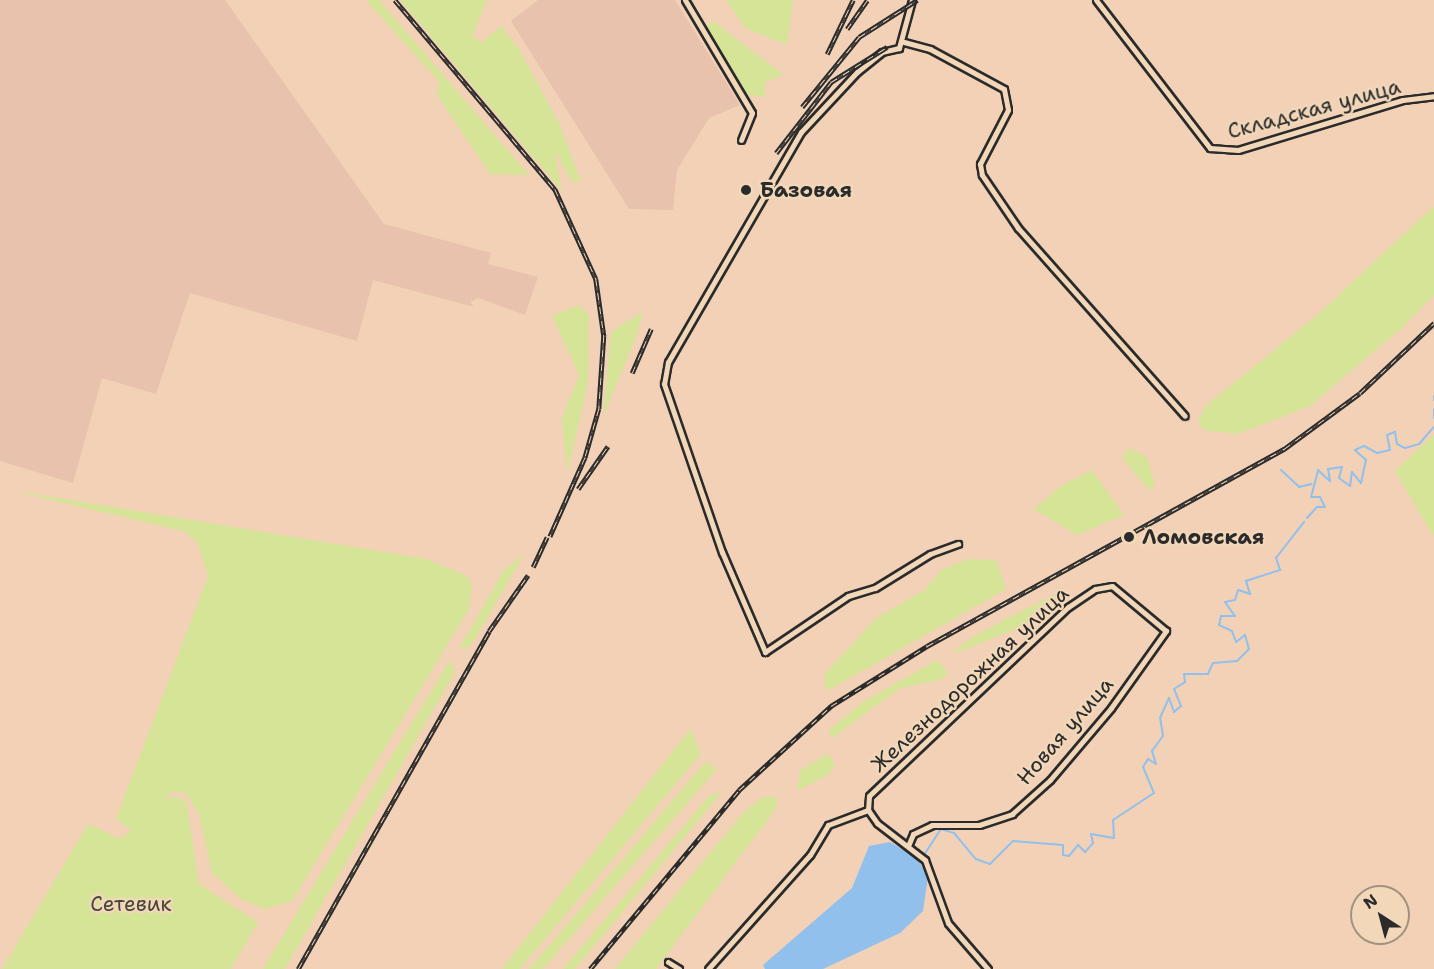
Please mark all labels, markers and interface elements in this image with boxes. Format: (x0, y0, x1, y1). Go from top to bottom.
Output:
street label: Складская улица (1225, 74, 1403, 144)
place label: Базовая (760, 177, 852, 203)
marker: Базовая (737, 181, 755, 199)
place label: Ломовская (1142, 524, 1264, 550)
marker: Ломовская (1120, 528, 1138, 546)
street label: Железнодорожная улица (866, 581, 1074, 777)
street label: Новая улица (1012, 672, 1118, 790)
north arrow (1350, 885, 1410, 945)
text: N (1359, 889, 1382, 914)
park label: Сетевик (90, 891, 172, 917)

